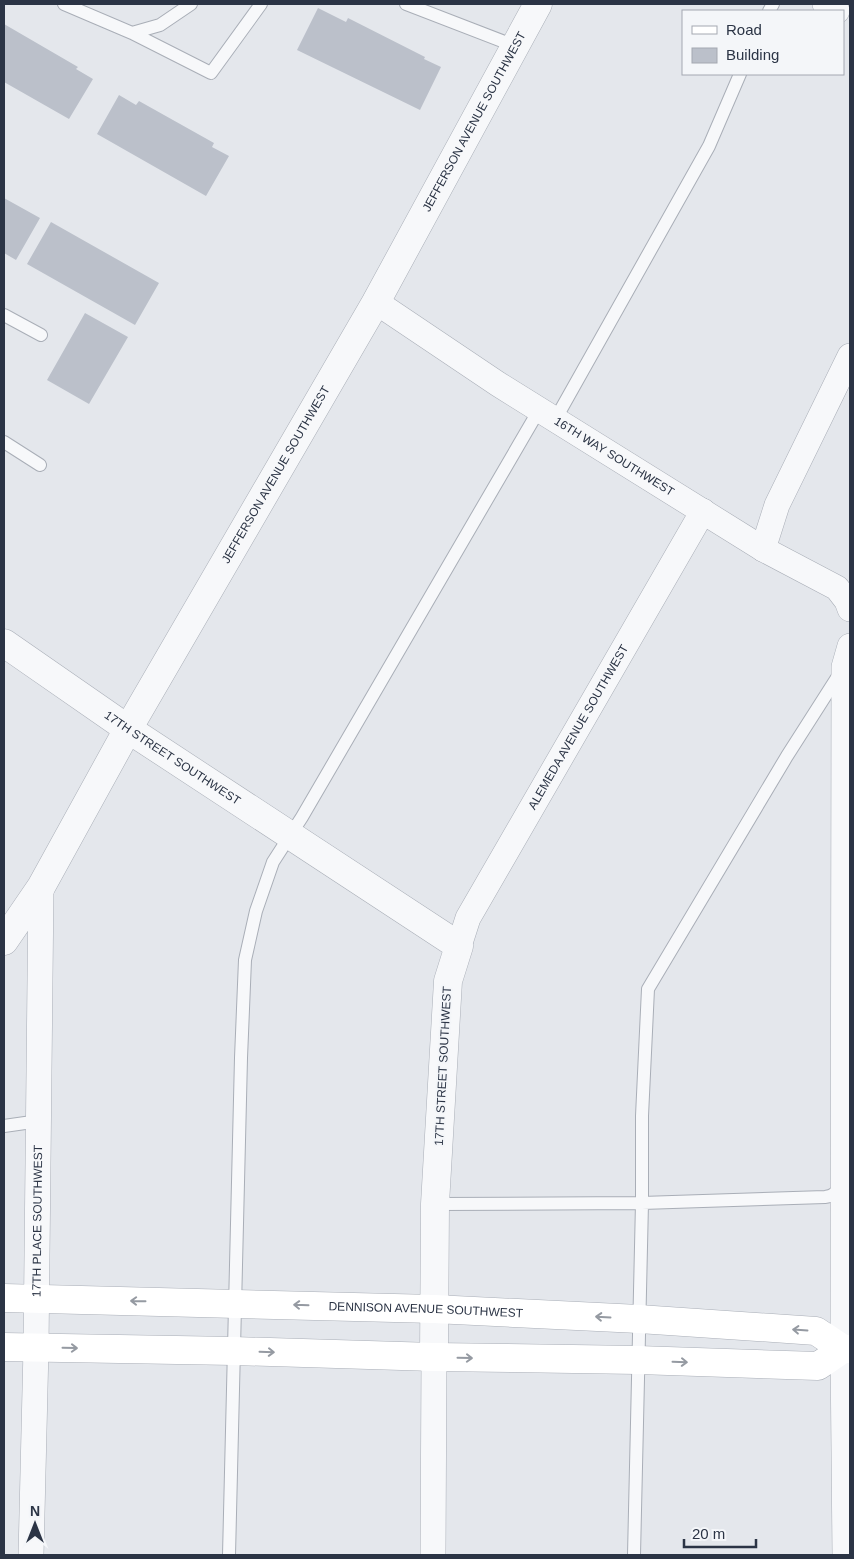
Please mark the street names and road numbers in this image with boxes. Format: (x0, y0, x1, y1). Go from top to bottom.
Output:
street label: JEFFERSON AVENUE SOUTHWEST (420, 29, 529, 214)
street label: JEFFERSON AVENUE SOUTHWEST (219, 383, 333, 566)
street label: 16TH WAY SOUTHWEST (552, 414, 677, 499)
street label: ALEMEDA AVENUE SOUTHWEST (525, 641, 632, 812)
street label: 17TH STREET SOUTHWEST (102, 708, 244, 808)
street label: 17TH STREET SOUTHWEST (432, 985, 454, 1146)
street label: 17TH PLACE SOUTHWEST (30, 1144, 45, 1297)
street label: DENNISON AVENUE SOUTHWEST (328, 1299, 524, 1320)

